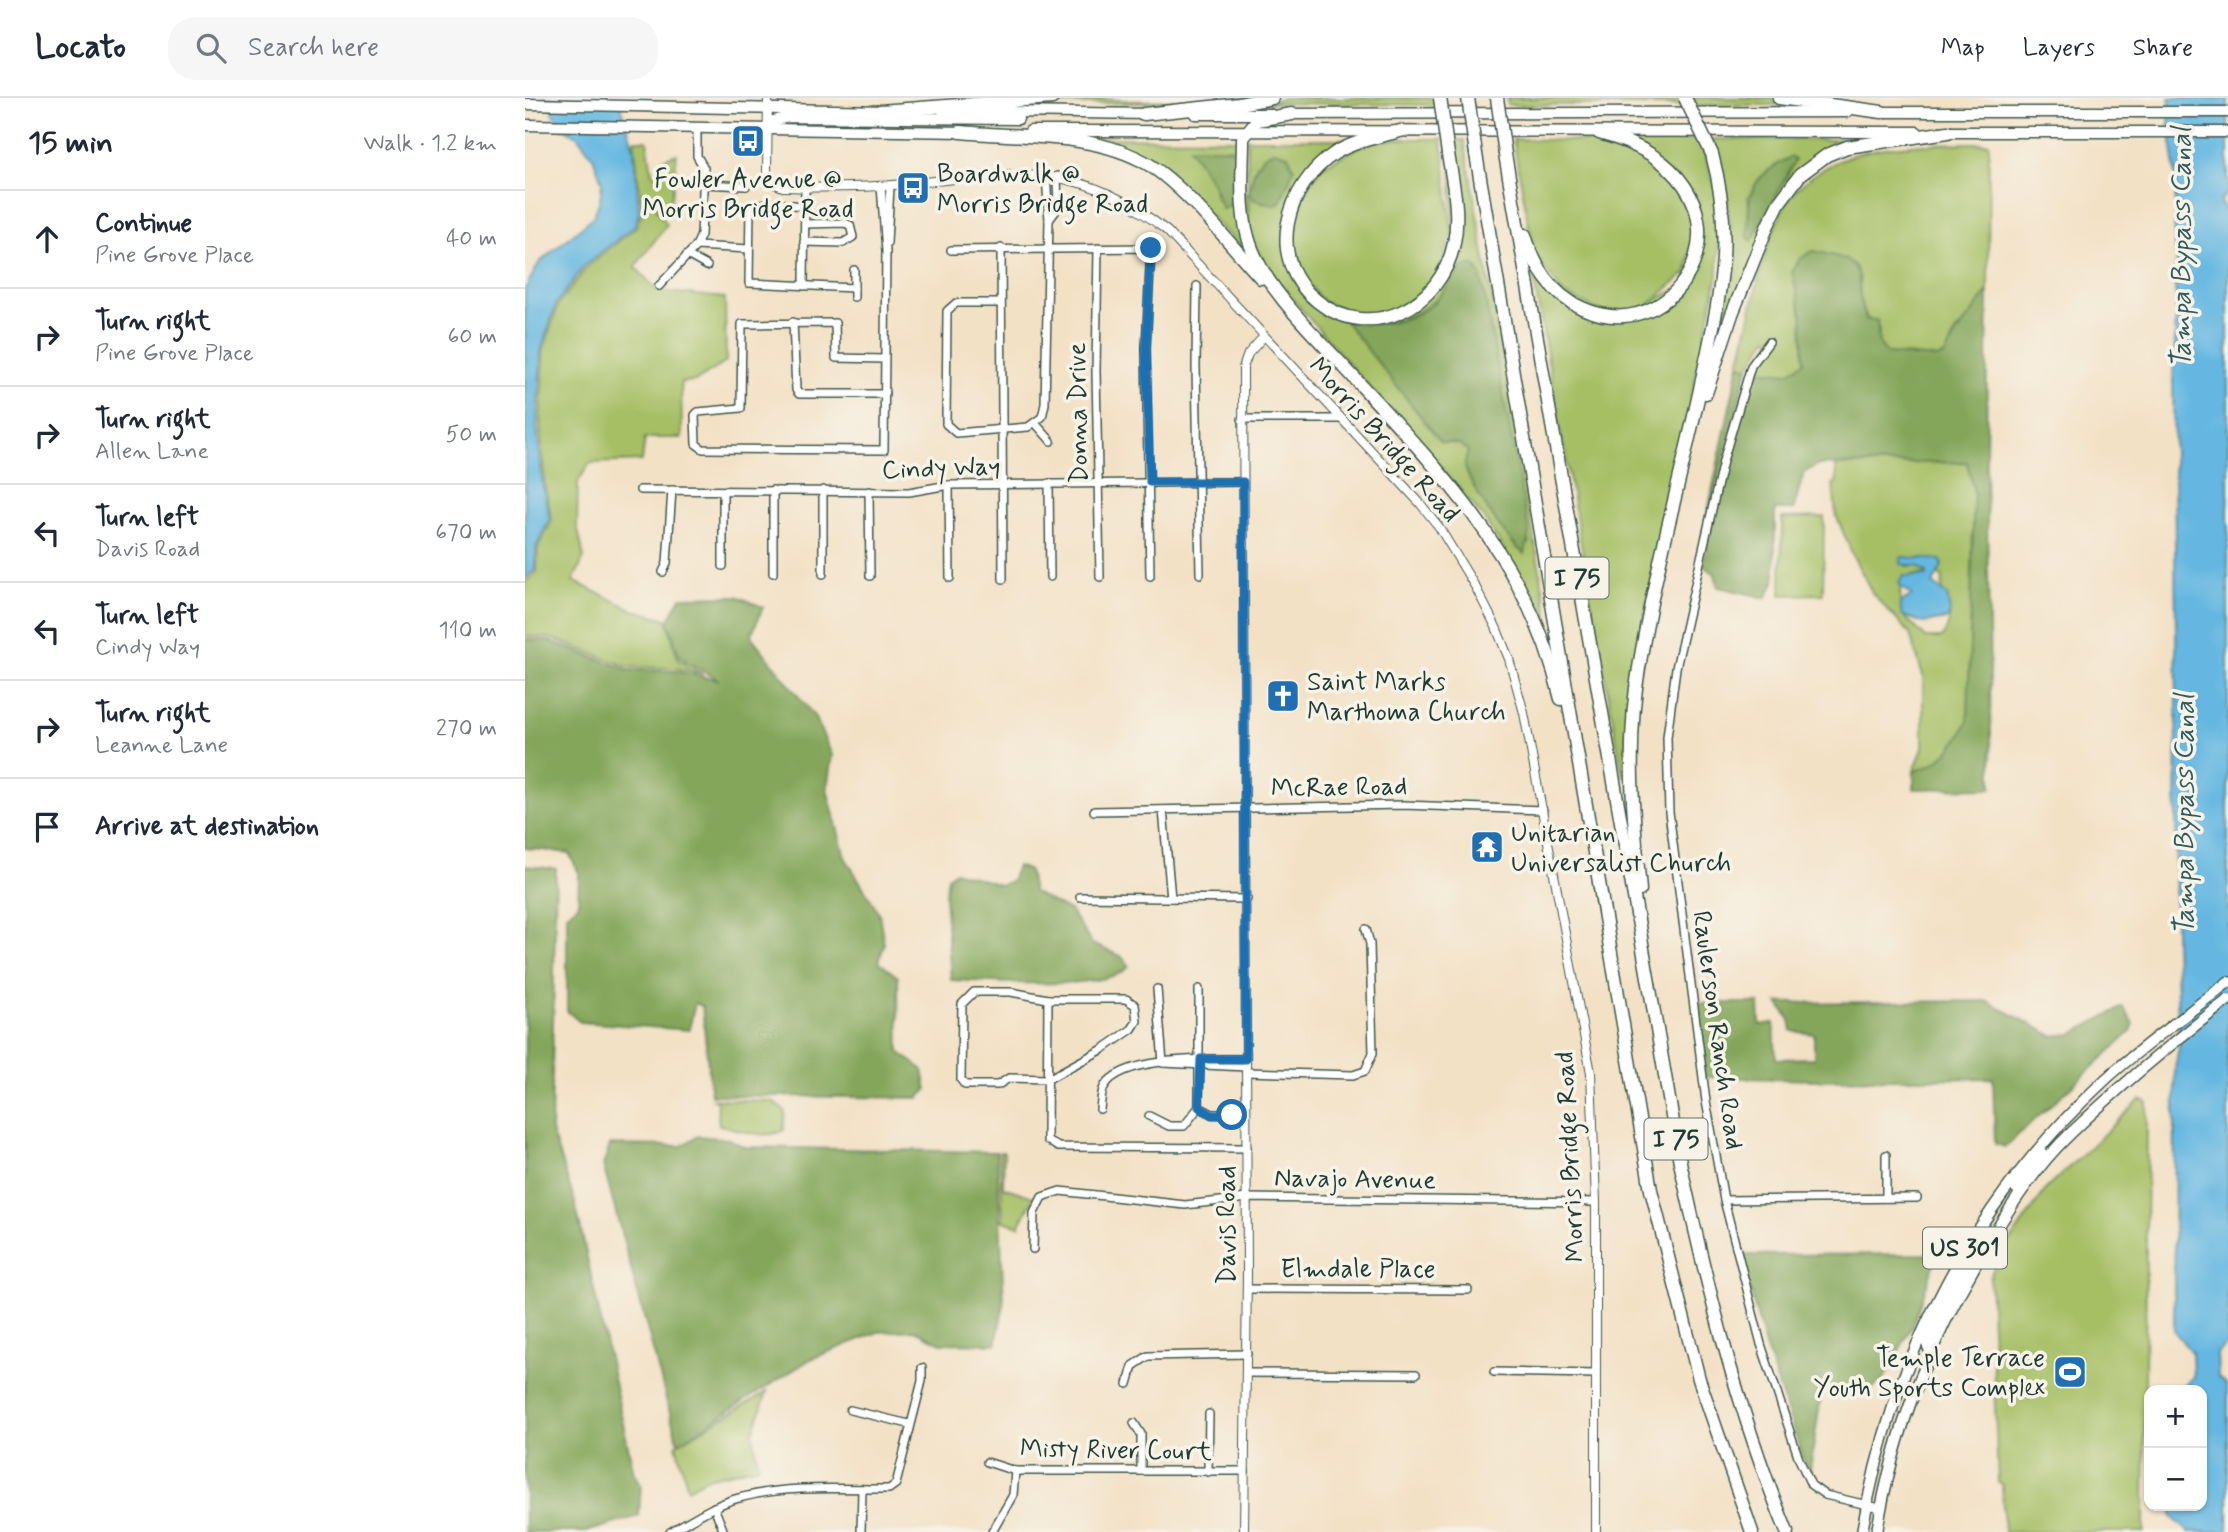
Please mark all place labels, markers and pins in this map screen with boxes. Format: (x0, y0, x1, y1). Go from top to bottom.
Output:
bus stop icon: Fowler Avenue @ Morris Bridge Road (729, 122, 767, 160)
place label: Boardwalk @ Morris Bridge Road (937, 158, 1148, 225)
place label: Fowler Avenue @ Morris Bridge Road (642, 163, 854, 230)
bus stop icon: Boardwalk @ Morris Bridge Road (894, 169, 932, 207)
place label: Saint Marks Marthoma Church (1307, 666, 1506, 730)
church icon: Saint Marks Marthoma Church (1264, 677, 1302, 715)
place label: Unitarian Universalist Church (1511, 817, 1731, 881)
temple icon: Unitarian Universalist Church (1468, 828, 1506, 866)
place label: Temple Terrace Youth Sports Complex (1813, 1342, 2045, 1406)
sports icon: Temple Terrace Youth Sports Complex (2051, 1353, 2089, 1391)

